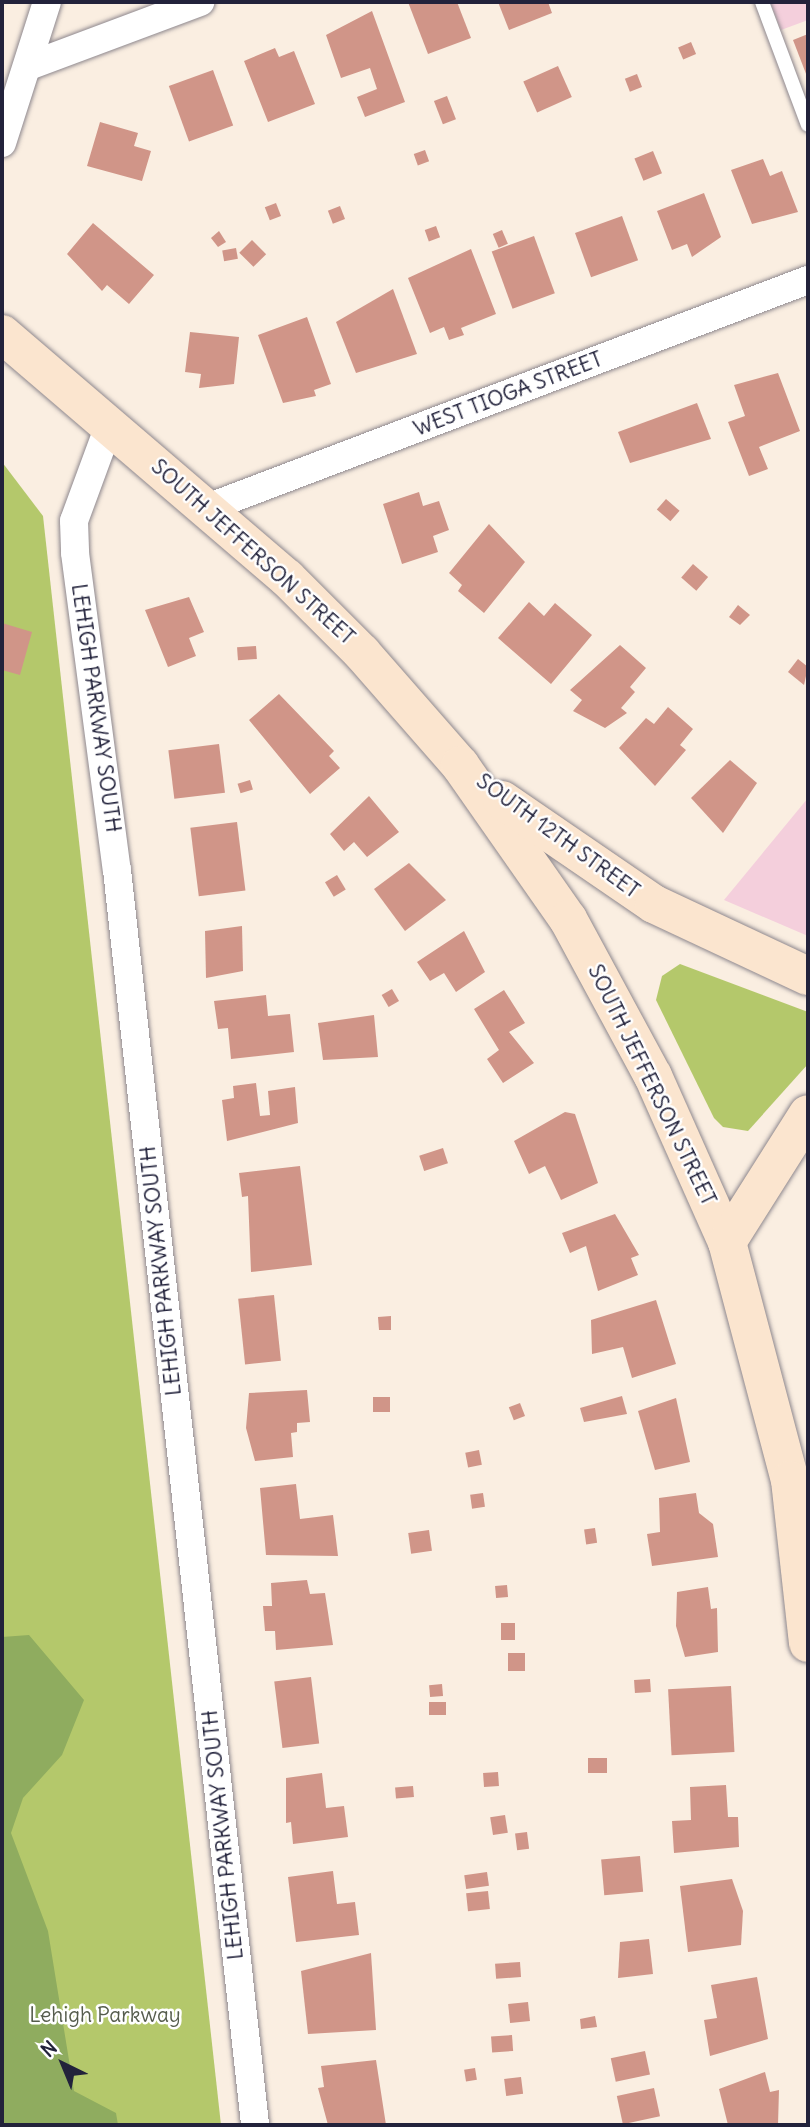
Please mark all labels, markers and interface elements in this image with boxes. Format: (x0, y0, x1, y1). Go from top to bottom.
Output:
street label: WEST TIOGA STREET (410, 346, 606, 442)
street label: SOUTH JEFFERSON STREET (146, 454, 360, 650)
street label: LEHIGH PARKWAY SOUTH (66, 582, 126, 834)
street label: SOUTH 12TH STREET (472, 768, 644, 904)
street label: SOUTH JEFFERSON STREET (583, 960, 721, 1210)
street label: LEHIGH PARKWAY SOUTH (135, 1145, 187, 1397)
street label: LEHIGH PARKWAY SOUTH (197, 1709, 249, 1961)
park label: Lehigh Parkway (29, 2002, 181, 2028)
north arrow (28, 2029, 98, 2099)
text: N (36, 2035, 62, 2062)

